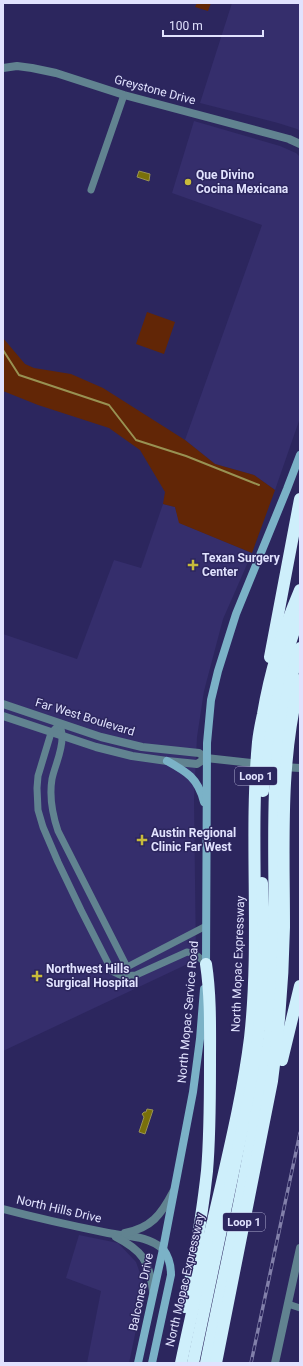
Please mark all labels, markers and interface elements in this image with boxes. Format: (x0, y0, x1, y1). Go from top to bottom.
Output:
scale bar (163, 12, 263, 38)
text: 100 m (169, 19, 203, 33)
street label: Greystone Drive (113, 72, 197, 108)
place label: Que Divino Cocina Mexicana (196, 168, 289, 196)
marker: Que Divino Cocina Mexicana (183, 177, 193, 187)
place label: Texan Surgery Center (202, 551, 281, 579)
marker: Texan Surgery Center (187, 559, 199, 571)
street label: Far West Boulevard (34, 695, 136, 739)
road number: Loop 1 (235, 767, 277, 785)
place label: Austin Regional Clinic Far West (151, 826, 236, 854)
marker: Austin Regional Clinic Far West (136, 834, 148, 846)
street label: North Mopac Expressway (229, 895, 247, 1032)
street label: North Mopac Service Road (175, 940, 201, 1084)
place label: Northwest Hills Surgical Hospital (46, 962, 138, 990)
marker: Northwest Hills Surgical Hospital (31, 970, 43, 982)
street label: North Hills Drive (15, 1192, 103, 1226)
street label: North Mopac Expressway (163, 1212, 207, 1348)
road number: Loop 1 (223, 1213, 265, 1231)
street label: Balcones Drive (126, 1252, 156, 1332)

